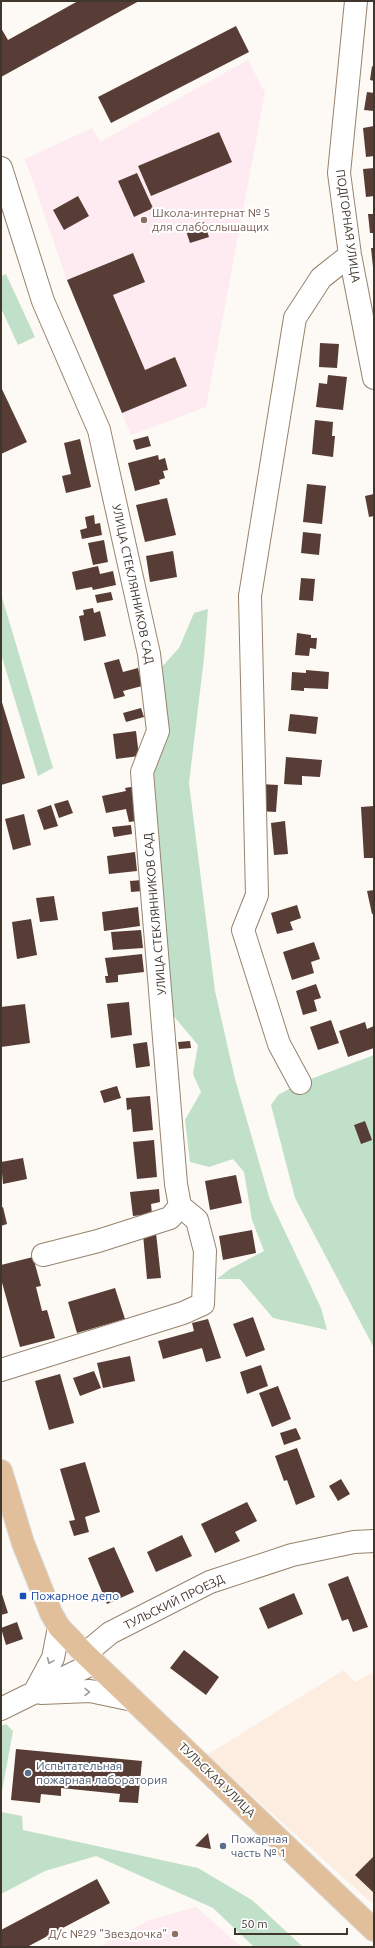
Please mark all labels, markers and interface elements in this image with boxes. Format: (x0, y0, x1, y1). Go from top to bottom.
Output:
street label: ПОДГОРНАЯ УЛИЦА (334, 168, 363, 284)
place label: Школа-интернат № 5 для слабослышащих (152, 206, 270, 233)
marker: Школа-интернат № 5 для слабослышащих (139, 215, 149, 225)
street label: УЛИЦА СТЕКЛЯННИКОВ САД (110, 503, 157, 665)
street label: УЛИЦА СТЕКЛЯННИКОВ САД (141, 832, 168, 996)
street label: ТУЛЬСКИЙ ПРОЕЗД (122, 1572, 226, 1631)
place label: Пожарное депо (31, 1589, 119, 1602)
marker: Пожарное депо (18, 1591, 28, 1601)
one-way arrow (47, 1658, 55, 1665)
one-way arrow (84, 1688, 90, 1696)
street label: ТУЛЬСКАЯ УЛИЦА (176, 1740, 258, 1820)
place label: Испытательная пожарная лаборатория (36, 1759, 168, 1786)
marker: Испытательная пожарная лаборатория (23, 1768, 33, 1778)
place label: Пожарная часть № 1 (231, 1832, 288, 1859)
marker: Пожарная часть № 1 (218, 1841, 228, 1851)
scale bar (235, 1910, 347, 1936)
text: 50 m (241, 1917, 268, 1930)
place label: Д/с №29 "Звездочка" (48, 1927, 167, 1940)
marker: Д/с №29 "Звездочка" (170, 1929, 180, 1939)

